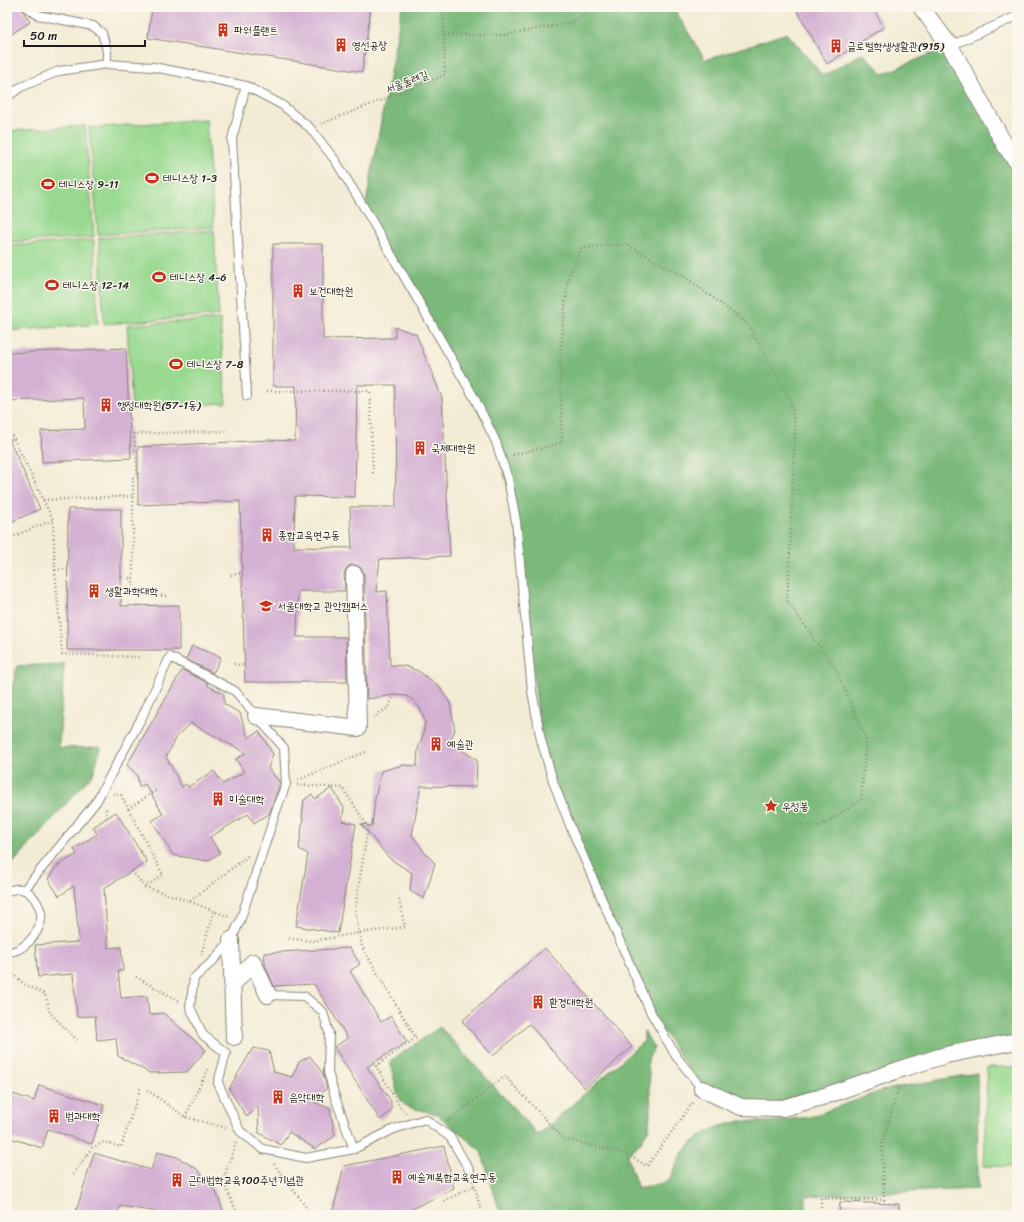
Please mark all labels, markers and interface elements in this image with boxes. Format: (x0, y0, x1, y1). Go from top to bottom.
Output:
place label: 파워플랜트 (234, 21, 278, 40)
scale bar (24, 22, 145, 48)
building icon: 파워플랜트 (215, 22, 231, 38)
text: 50 m (30, 25, 57, 47)
place label: 영선공장 (352, 36, 388, 55)
building icon: 영선공장 (333, 37, 349, 53)
place label: 글로벌학생생활관(915) (847, 37, 945, 56)
building icon: 글로벌학생생활관(915) (828, 38, 844, 54)
street label: 서울둘레길 (383, 65, 431, 99)
place label: 테니스장 1-3 (163, 169, 217, 188)
sports icon: 테니스장 1-3 (144, 170, 160, 186)
place label: 테니스장 9-11 (59, 175, 119, 194)
sports icon: 테니스장 9-11 (40, 176, 56, 192)
place label: 테니스장 4-6 (170, 268, 227, 287)
sports icon: 테니스장 4-6 (151, 269, 167, 285)
place label: 테니스장 12-14 (63, 276, 129, 295)
sports icon: 테니스장 12-14 (44, 277, 60, 293)
place label: 보건대학원 (309, 282, 353, 301)
building icon: 보건대학원 (290, 283, 306, 299)
place label: 테니스장 7-8 (187, 355, 244, 374)
sports icon: 테니스장 7-8 (168, 356, 184, 372)
place label: 행정대학원(57-1동) (117, 396, 202, 415)
building icon: 행정대학원(57-1동) (98, 397, 114, 413)
place label: 국제대학원 (431, 439, 475, 458)
building icon: 국제대학원 (412, 440, 428, 456)
place label: 종합교육연구동 (278, 526, 340, 545)
building icon: 종합교육연구동 (259, 527, 275, 543)
place label: 생활과학대학 (105, 582, 158, 601)
building icon: 생활과학대학 (86, 583, 102, 599)
place label: 서울대학교 관악캠퍼스 (277, 597, 368, 616)
school or university icon: 서울대학교 관악캠퍼스 (258, 598, 274, 614)
place label: 예술관 (447, 735, 474, 754)
building icon: 예술관 (428, 736, 444, 752)
place label: 미술대학 (229, 790, 265, 809)
building icon: 미술대학 (210, 791, 226, 807)
place label: 우정봉 (782, 797, 809, 816)
place icon: 우정봉 (763, 798, 779, 814)
place label: 환경대학원 (549, 993, 593, 1012)
building icon: 환경대학원 (530, 994, 546, 1010)
place label: 음악대학 (289, 1088, 325, 1107)
building icon: 음악대학 (270, 1089, 286, 1105)
place label: 법과대학 (65, 1107, 101, 1126)
building icon: 법과대학 (46, 1108, 62, 1124)
place label: 예술계복합교육연구동 (408, 1168, 497, 1187)
building icon: 예술계복합교육연구동 (389, 1169, 405, 1185)
place label: 근대법학교육100주년기념관 (188, 1171, 304, 1190)
building icon: 근대법학교육100주년기념관 (169, 1172, 185, 1188)

